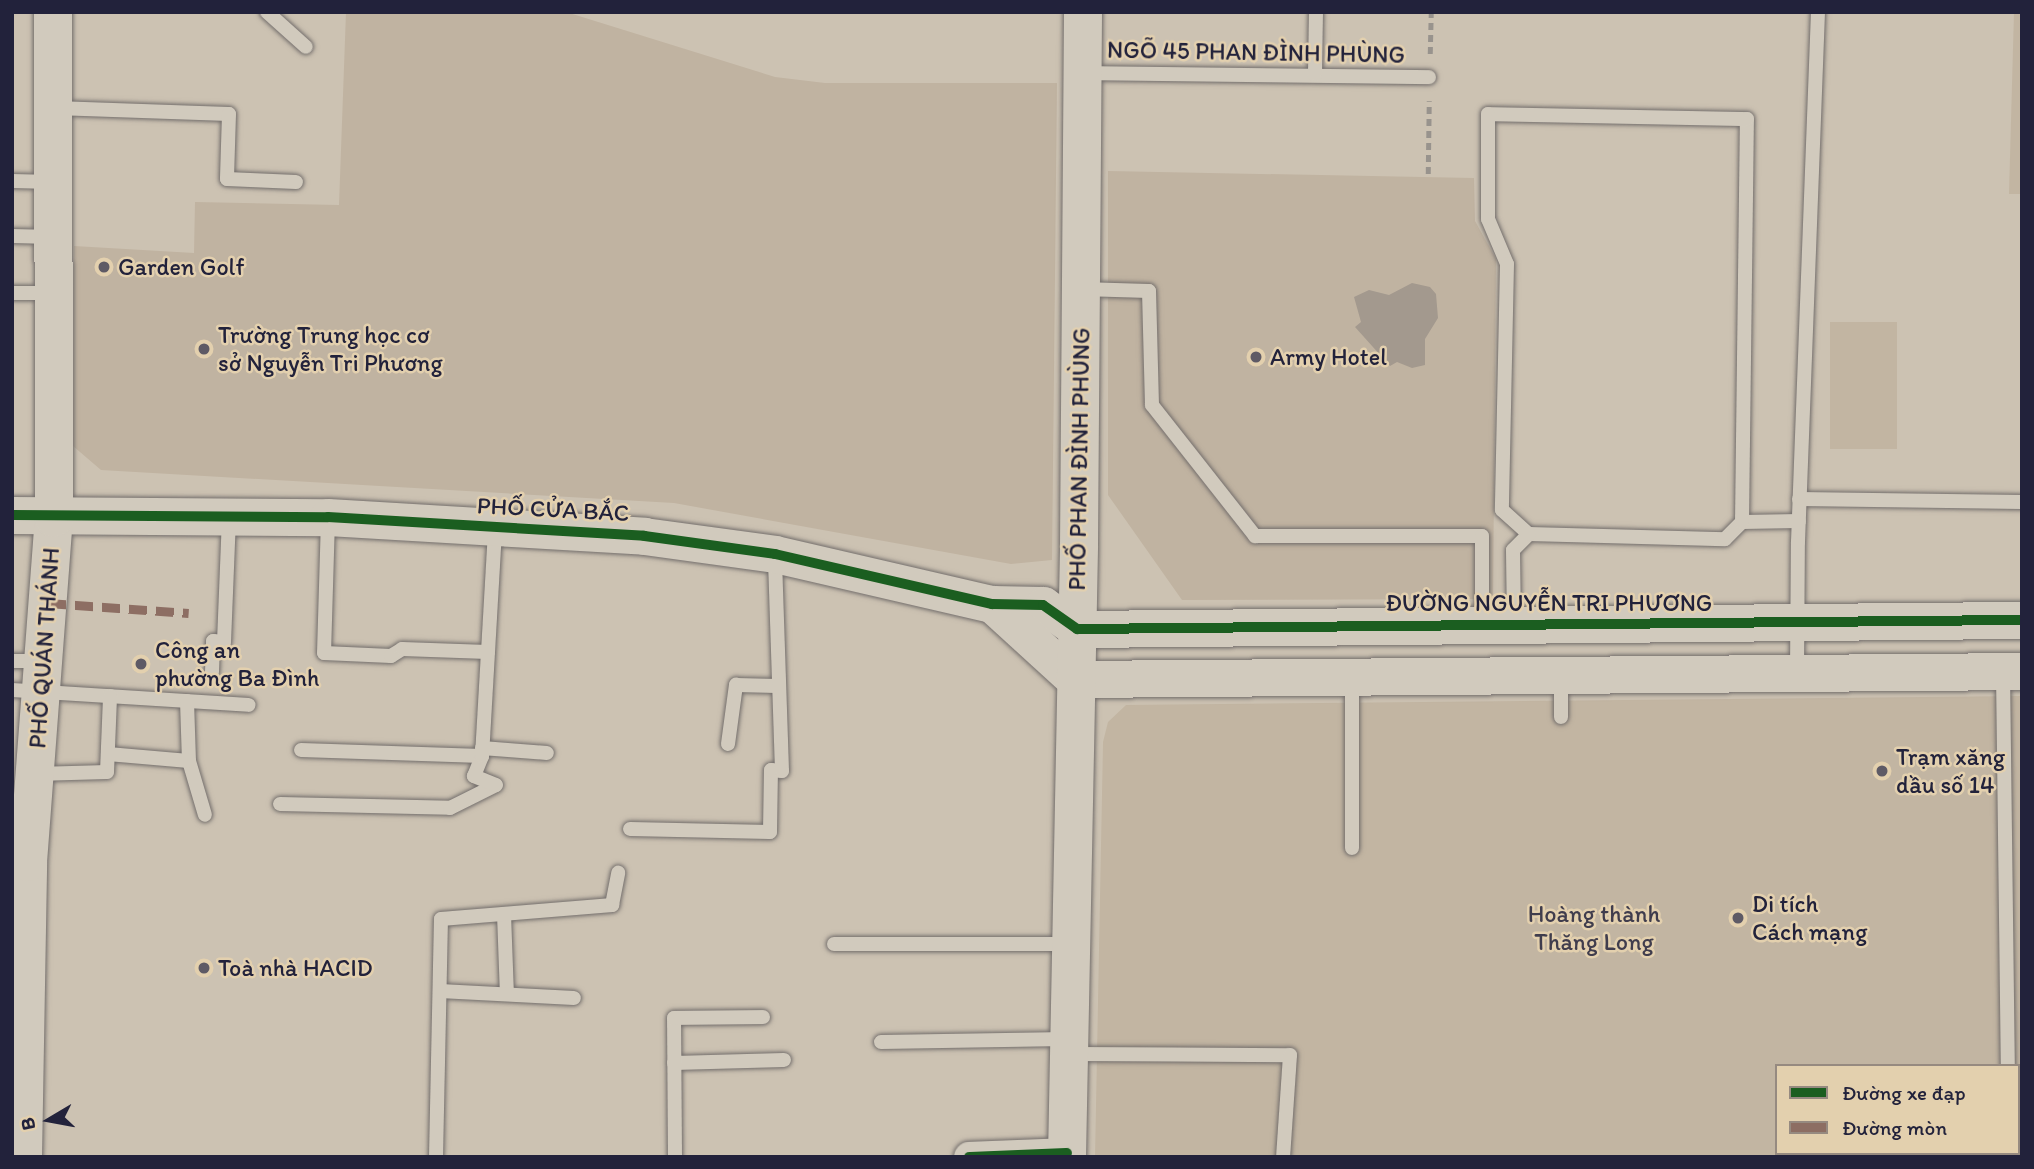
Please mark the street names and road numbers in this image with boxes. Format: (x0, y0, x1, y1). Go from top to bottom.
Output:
street label: NGÕ 45 PHAN ĐÌNH PHÙNG (1107, 35, 1405, 69)
street label: PHỐ PHAN ĐÌNH PHÙNG (1062, 327, 1096, 591)
street label: PHỐ CỬA BẮC (476, 491, 630, 527)
street label: PHỐ QUÁN THÁNH (23, 547, 65, 749)
street label: ĐƯỜNG NGUYỄN TRI PHƯƠNG (1386, 589, 1712, 617)

